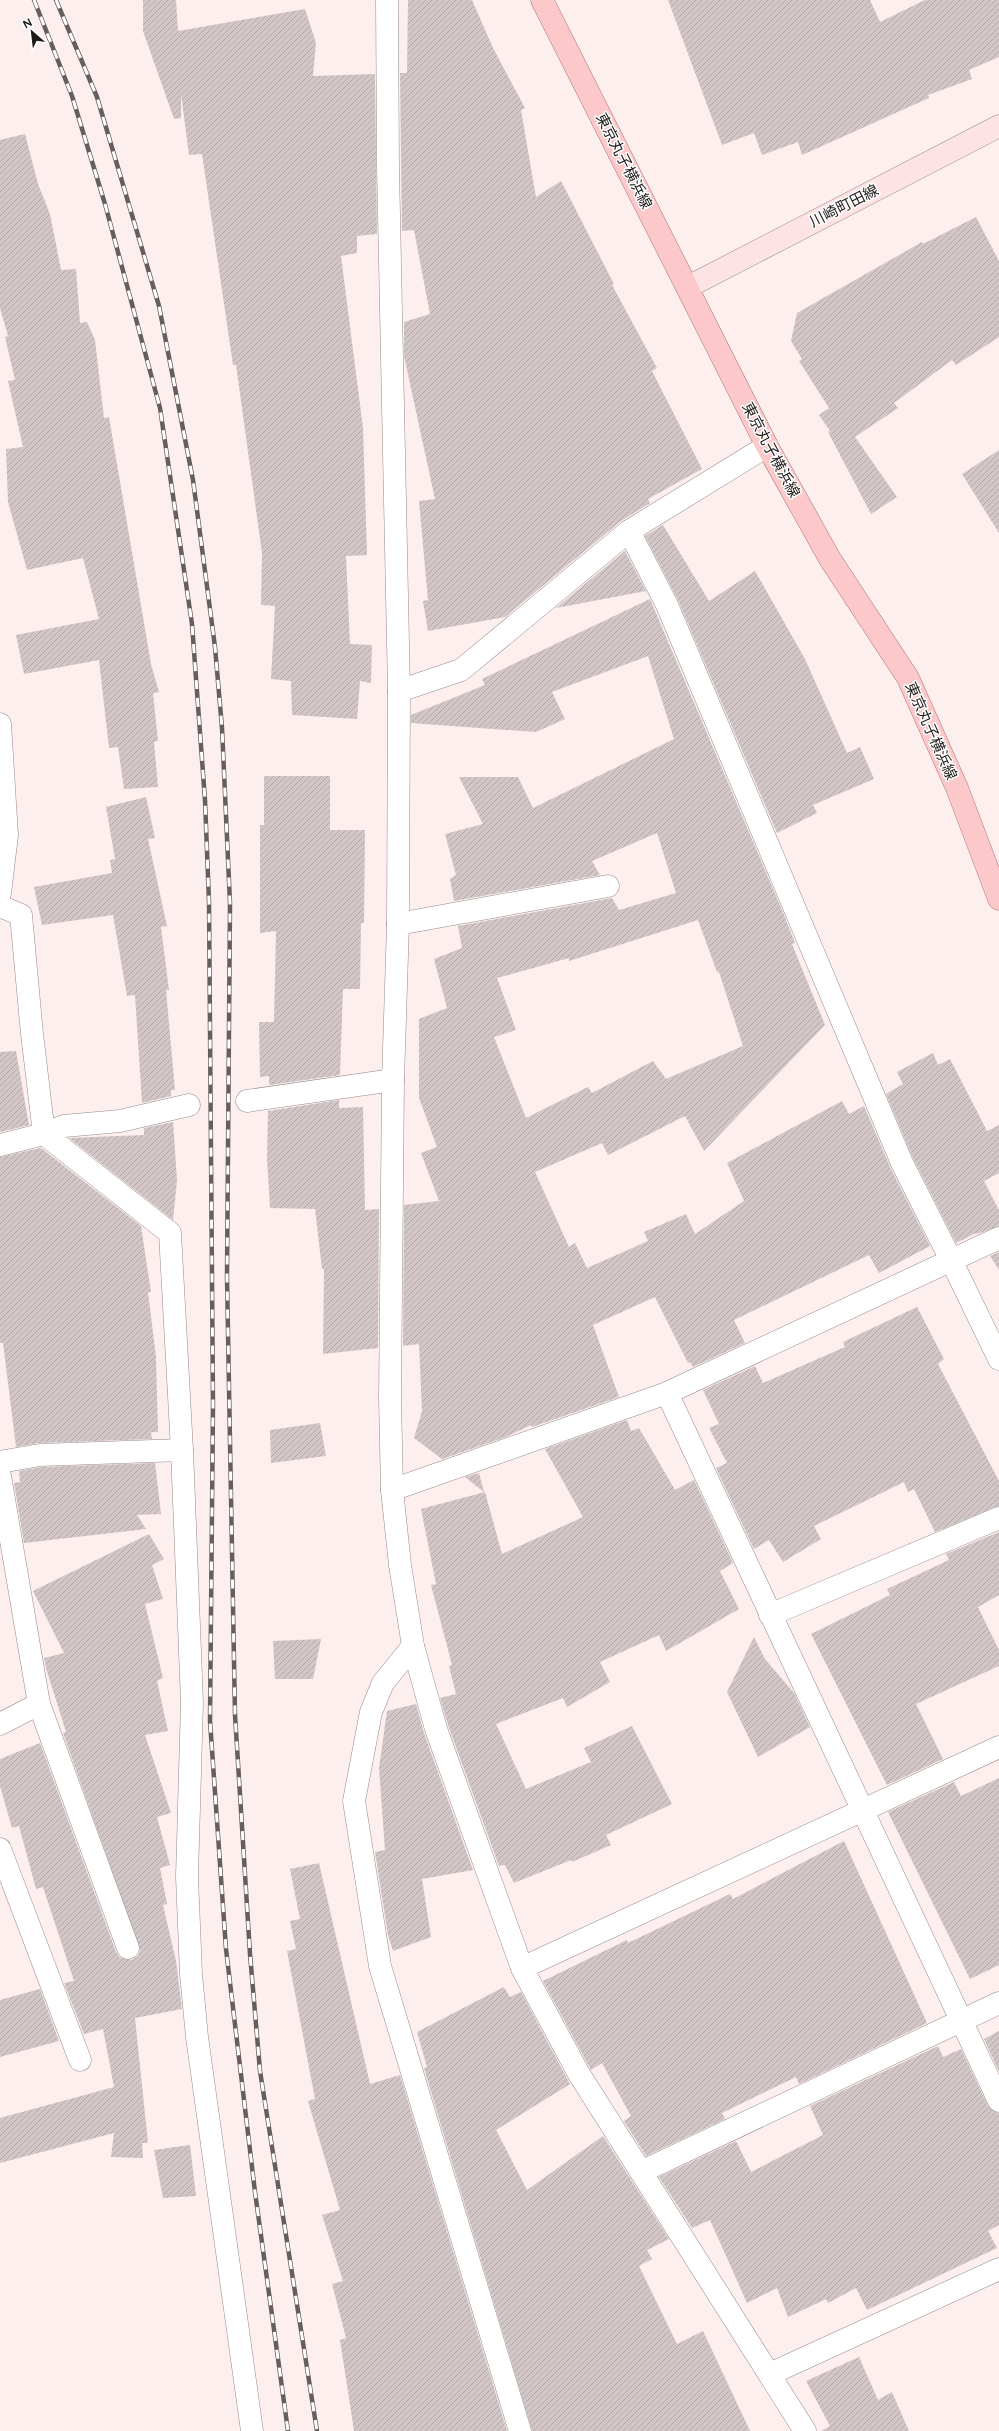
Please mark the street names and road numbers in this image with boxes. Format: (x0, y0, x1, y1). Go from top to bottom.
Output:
street label: 東京丸子横浜線 (592, 110, 656, 212)
street label: 川崎町田線 (806, 181, 882, 231)
street label: 東京丸子横浜線 (738, 399, 804, 501)
street label: 東京丸子横浜線 (901, 679, 961, 783)

